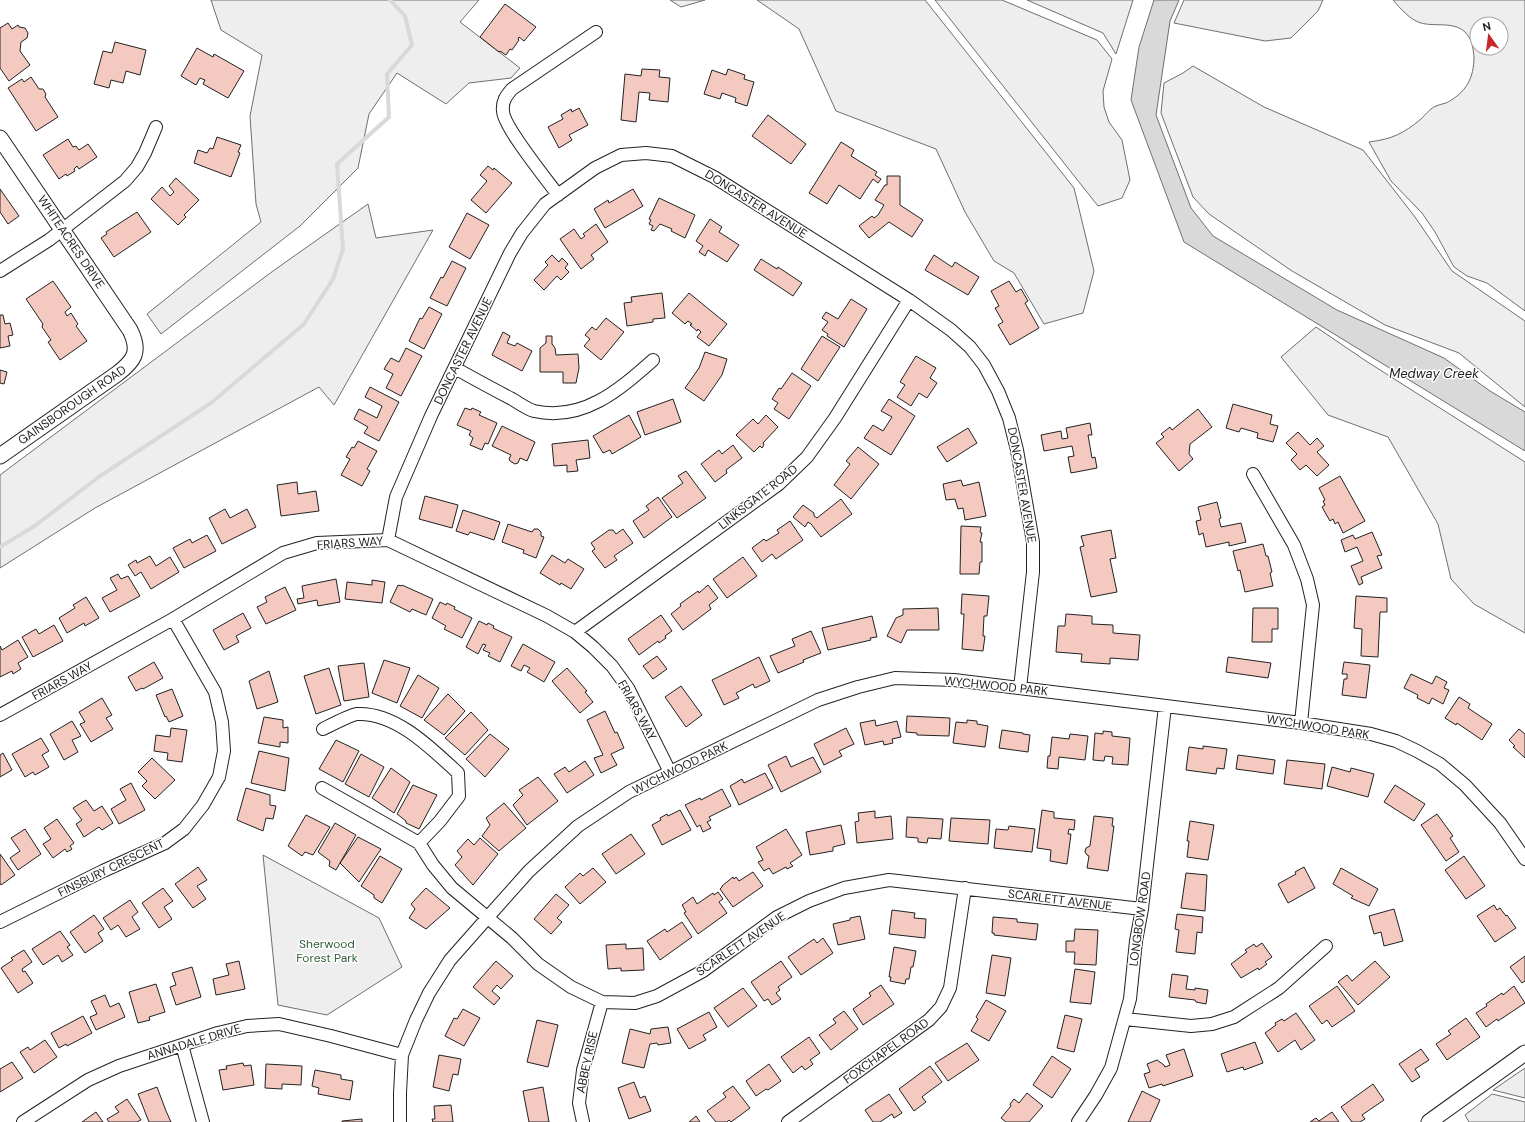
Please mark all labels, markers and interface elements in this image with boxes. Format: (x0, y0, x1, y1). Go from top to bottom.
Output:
north arrow (1469, 16, 1509, 56)
text: N (1481, 19, 1492, 34)
street label: DONCASTER AVENUE (702, 166, 810, 242)
street label: WHITEACRES DRIVE (34, 192, 108, 292)
street label: DONCASTER AVENUE (430, 295, 496, 407)
street label: GAINSBOROUGH ROAD (15, 362, 129, 448)
water label: Medway Creek (1389, 365, 1479, 382)
street label: DONCASTER AVENUE (1004, 426, 1040, 544)
street label: LINKSGATE ROAD (715, 461, 801, 533)
street label: FRIARS WAY (316, 533, 384, 553)
street label: FRIARS WAY (29, 658, 95, 704)
street label: WYCHWOOD PARK (943, 673, 1049, 699)
street label: FRIARS WAY (614, 677, 660, 743)
street label: WYCHWOOD PARK (1265, 711, 1371, 743)
street label: WYCHWOOD PARK (630, 738, 730, 798)
street label: FINSBURY CRESCENT (55, 835, 167, 901)
street label: LONGBOW ROAD (1125, 871, 1155, 967)
street label: SCARLETT AVENUE (1007, 886, 1113, 914)
street label: SCARLETT AVENUE (693, 908, 789, 980)
park label: Sherwood Forest Park (296, 936, 358, 966)
street label: FOXCHAPEL ROAD (840, 1015, 932, 1087)
street label: ANNADALE DRIVE (145, 1020, 243, 1064)
street label: ABBEY RISE (573, 1029, 601, 1095)

